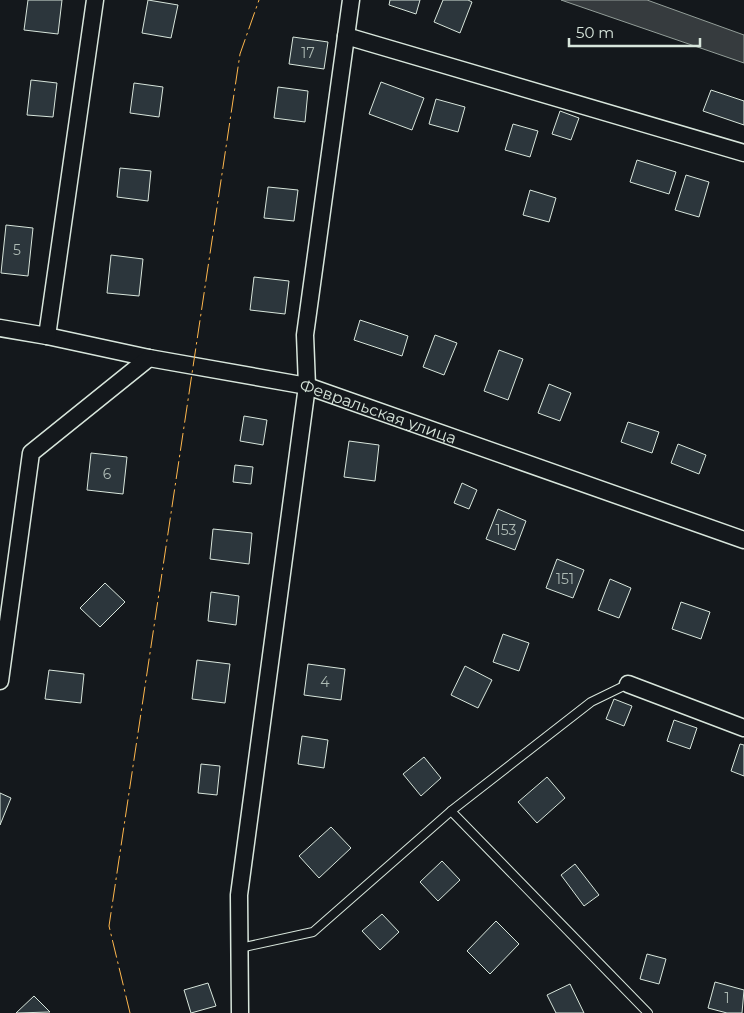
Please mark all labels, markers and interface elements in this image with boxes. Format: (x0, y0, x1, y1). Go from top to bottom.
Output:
scale bar (569, 15, 700, 47)
text: 50 m (576, 23, 614, 42)
house number: 17 (301, 44, 315, 62)
house number: 5 (13, 241, 21, 259)
street label: Февральская улица (297, 375, 459, 448)
house number: 6 (103, 465, 112, 483)
house number: 153 (496, 521, 517, 539)
house number: 151 (556, 570, 574, 588)
house number: 4 (320, 673, 330, 691)
house number: 1 (724, 989, 730, 1007)

